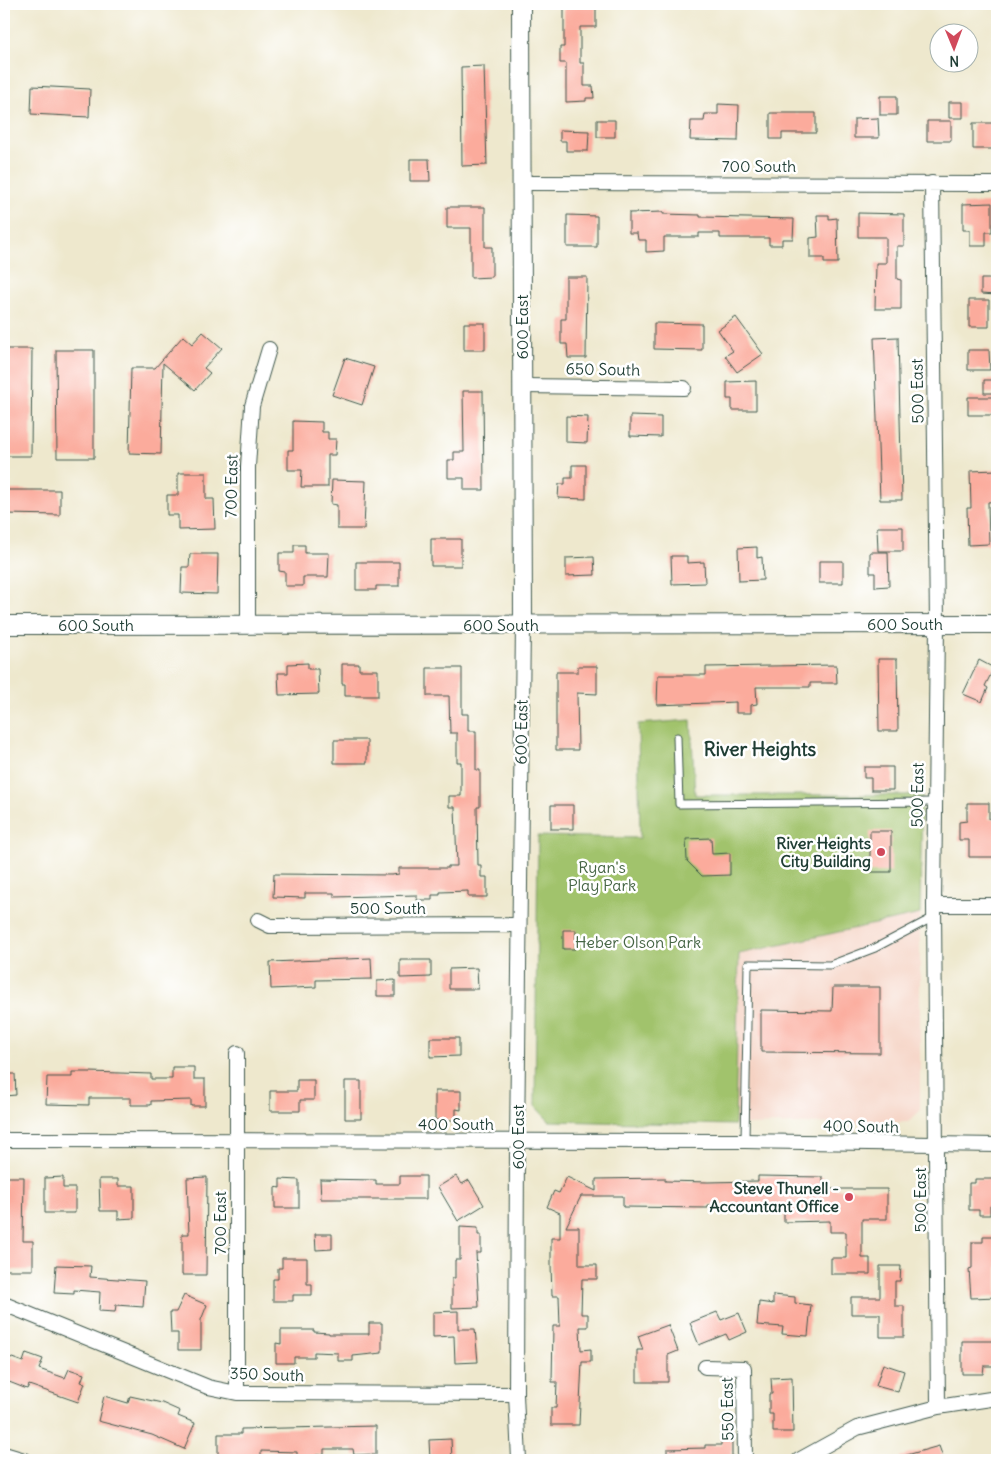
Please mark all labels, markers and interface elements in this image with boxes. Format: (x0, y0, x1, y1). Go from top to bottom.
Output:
north arrow (928, 22, 978, 72)
text: N (949, 52, 959, 70)
street label: 700 South (722, 156, 796, 176)
street label: 600 East (512, 294, 532, 360)
street label: 650 South (566, 358, 640, 380)
street label: 500 East (906, 358, 928, 424)
street label: 700 East (220, 453, 242, 518)
street label: 600 South (867, 614, 943, 634)
street label: 600 South (58, 615, 134, 635)
street label: 600 South (463, 615, 539, 635)
street label: 600 East (510, 699, 532, 765)
district label: River Heights (704, 737, 817, 761)
street label: 500 East (906, 762, 928, 828)
place label: River Heights City Building (776, 833, 871, 872)
marker: River Heights City Building (875, 846, 887, 858)
park label: Ryan's Play Park (568, 857, 636, 895)
street label: 500 South (350, 898, 426, 918)
park label: Heber Olson Park (575, 932, 701, 952)
street label: 600 East (508, 1104, 528, 1170)
street label: 400 South (418, 1114, 494, 1134)
street label: 400 South (823, 1115, 899, 1137)
street label: 500 East (910, 1167, 930, 1233)
place label: Steve Thunell - Accountant Office (710, 1178, 839, 1216)
street label: 700 East (210, 1191, 230, 1255)
marker: Steve Thunell - Accountant Office (843, 1191, 855, 1203)
street label: 350 South (229, 1363, 305, 1385)
street label: 550 East (716, 1376, 738, 1441)

